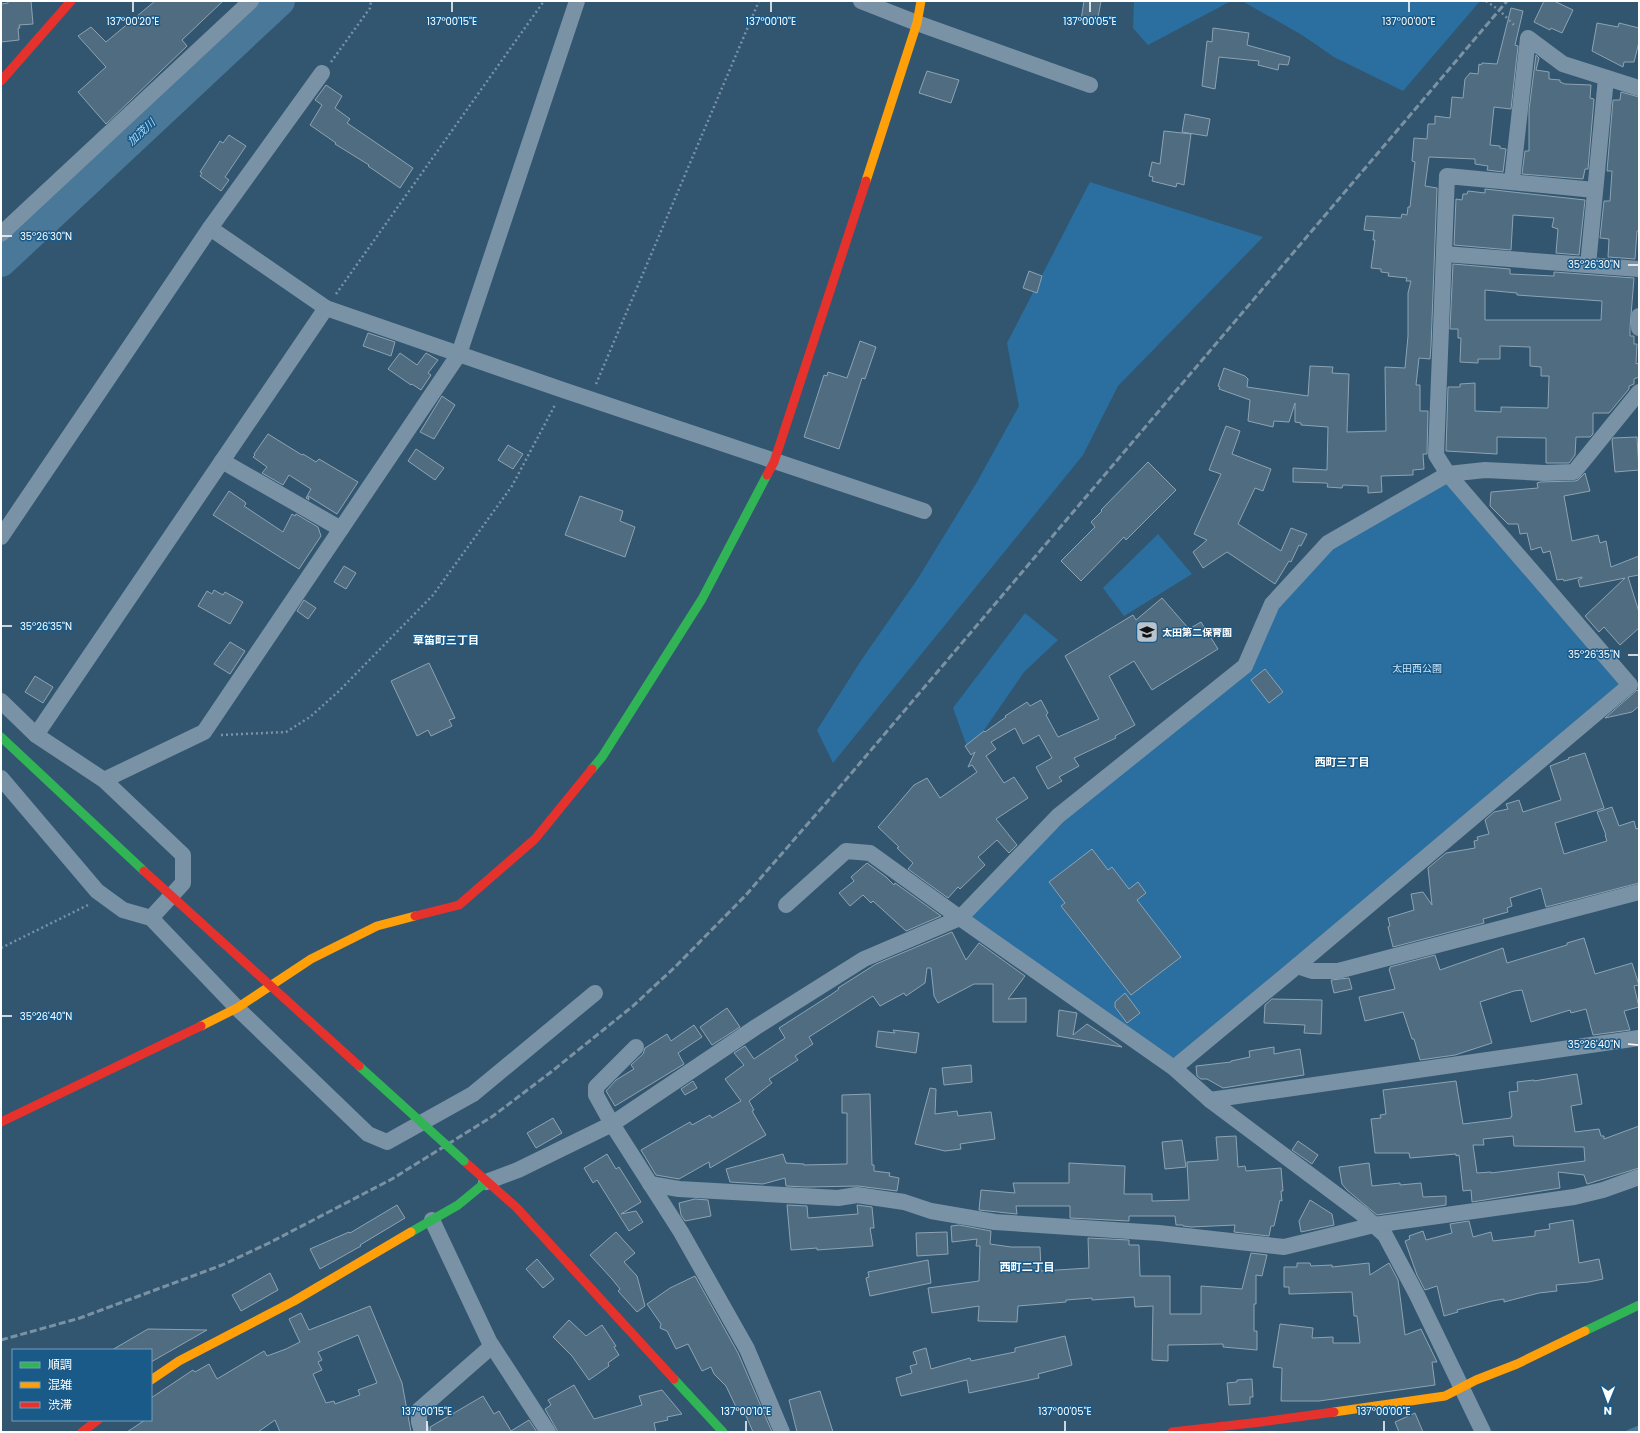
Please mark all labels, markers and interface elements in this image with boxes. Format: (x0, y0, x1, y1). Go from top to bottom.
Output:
text: 137°00'20"E (107, 14, 159, 29)
text: 137°00'15"E (427, 14, 477, 29)
text: 137°00'10"E (746, 14, 796, 29)
text: 137°00'05"E (1063, 14, 1117, 29)
text: 137°00'00"E (1382, 14, 1436, 29)
water label: 加茂川 (123, 114, 159, 149)
text: 35°26'30"N (20, 229, 72, 244)
text: 35°26'30"N (1568, 257, 1620, 272)
text: 35°26'35"N (20, 619, 72, 634)
school or university icon: 太田第二保育園 (1134, 619, 1160, 645)
place label: 太田第二保育園 (1162, 625, 1232, 640)
district label: 草笛町三丁目 (413, 632, 479, 648)
text: 35°26'35"N (1568, 647, 1620, 662)
park label: 太田西公園 (1392, 661, 1442, 676)
district label: 西町三丁目 (1315, 754, 1370, 770)
text: 35°26'40"N (20, 1009, 72, 1024)
text: 35°26'40"N (1568, 1037, 1620, 1052)
district label: 西町二丁目 (1000, 1259, 1055, 1275)
legend (12, 1349, 152, 1421)
text: 順調 (48, 1356, 72, 1373)
text: 混雑 (48, 1376, 72, 1393)
north arrow (1588, 1381, 1628, 1421)
text: 渋滞 (48, 1396, 72, 1413)
text: N (1604, 1403, 1612, 1419)
text: 137°00'15"E (402, 1404, 452, 1419)
text: 137°00'10"E (721, 1404, 771, 1419)
text: 137°00'05"E (1038, 1404, 1092, 1419)
text: 137°00'00"E (1357, 1404, 1411, 1419)

